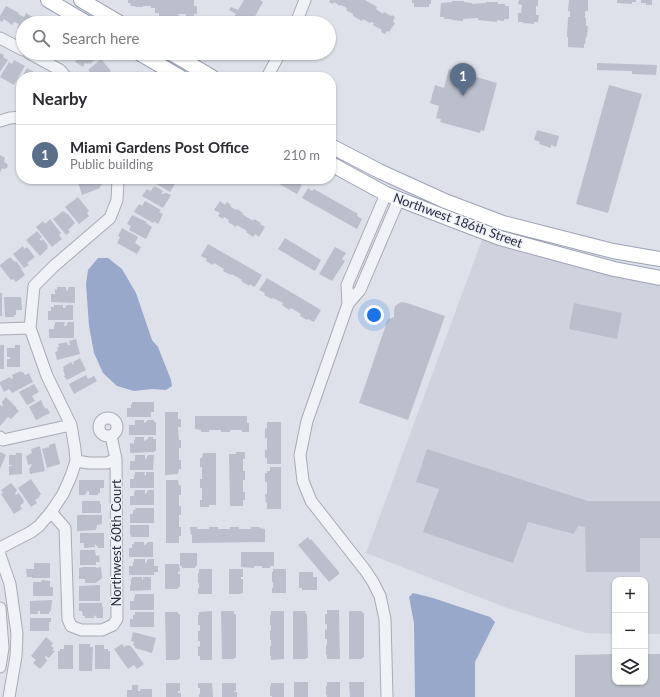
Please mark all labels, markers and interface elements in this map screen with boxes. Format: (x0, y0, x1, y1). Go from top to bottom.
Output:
search box (16, 16, 336, 60)
icon: search (30, 27, 52, 49)
text: Search here (62, 29, 139, 47)
pin: 1 (450, 63, 476, 96)
text: Nearby (32, 88, 87, 109)
text: Miami Gardens Post Office (70, 138, 249, 156)
text: 1 (41, 147, 49, 163)
text: 210 m (283, 147, 320, 163)
text: Public building (70, 156, 153, 172)
street label: Northwest 186th Street (391, 189, 525, 251)
your location (364, 305, 384, 325)
street label: Northwest 60th Court (108, 479, 124, 607)
map controls (612, 577, 648, 685)
button: + (612, 577, 648, 613)
button: − (612, 613, 648, 649)
button: layers (612, 649, 648, 685)

